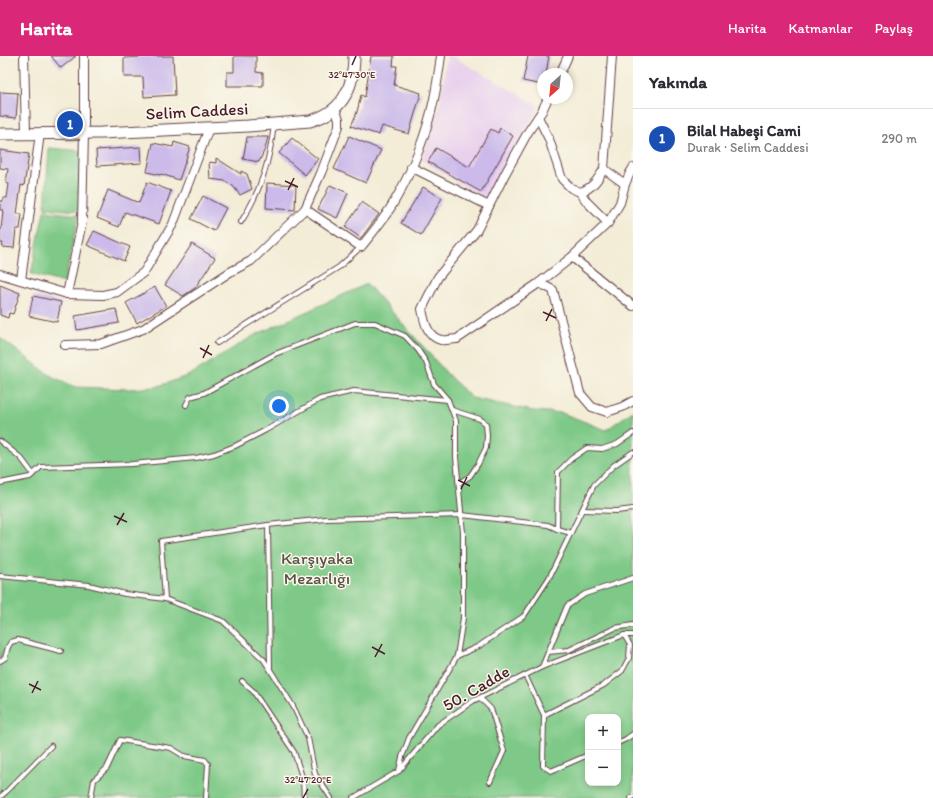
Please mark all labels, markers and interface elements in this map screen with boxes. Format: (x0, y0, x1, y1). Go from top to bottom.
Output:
text: Harita (20, 17, 72, 40)
text: Harita (728, 20, 767, 37)
text: Katmanlar (789, 20, 853, 37)
text: Paylaş (875, 20, 913, 37)
text: 32°47'30"E (328, 68, 376, 81)
north arrow (537, 68, 573, 104)
text: Yakında (649, 72, 707, 92)
street label: Selim Caddesi (145, 98, 249, 124)
pin: 1 (57, 109, 83, 139)
text: Bilal Habeşi Cami (687, 122, 801, 140)
text: 1 (659, 131, 665, 146)
text: 290 m (881, 131, 917, 146)
text: Durak · Selim Caddesi (687, 140, 808, 155)
your location (269, 396, 289, 416)
park label: Karşıyaka Mezarlığı (281, 548, 353, 588)
street label: 50. Cadde (439, 661, 513, 715)
map controls (585, 714, 621, 786)
button: + (585, 714, 621, 750)
button: − (585, 750, 621, 786)
text: 32°47'20"E (284, 773, 332, 786)

